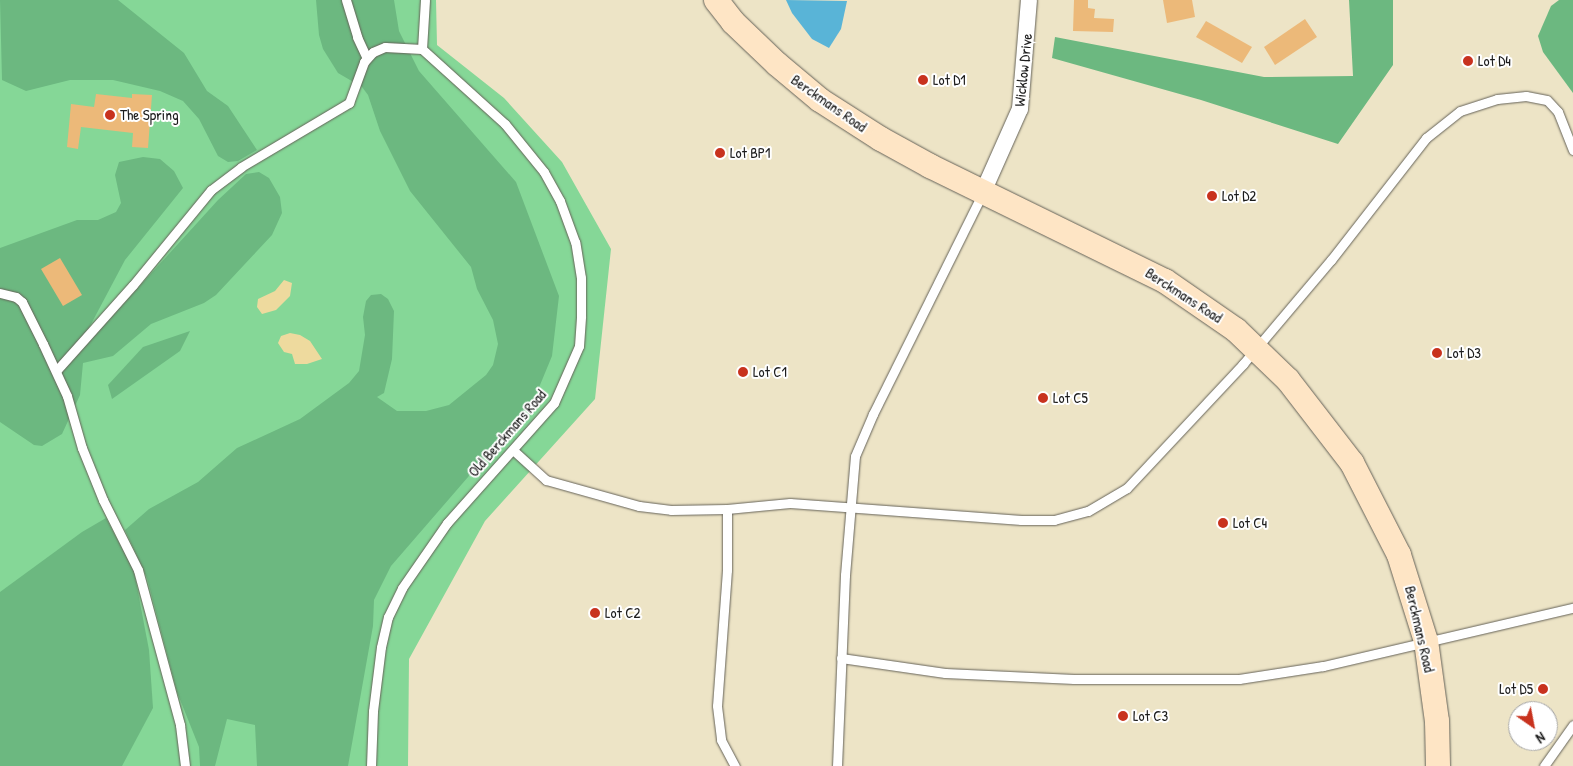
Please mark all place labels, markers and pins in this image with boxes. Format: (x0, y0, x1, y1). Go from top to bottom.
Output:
place label: Lot D4 (1478, 52, 1511, 70)
marker: Lot D4 (1462, 55, 1474, 67)
place label: Lot D1 (933, 71, 966, 89)
marker: Lot D1 (917, 74, 929, 86)
place label: The Spring (120, 106, 179, 124)
marker: The Spring (104, 109, 116, 121)
place label: Lot BP1 (730, 144, 770, 162)
marker: Lot BP1 (714, 147, 726, 159)
place label: Lot D2 (1222, 187, 1256, 205)
marker: Lot D2 (1206, 190, 1218, 202)
place label: Lot D3 (1447, 344, 1481, 362)
marker: Lot D3 (1431, 347, 1443, 359)
place label: Lot C1 (753, 363, 787, 381)
marker: Lot C1 (737, 366, 749, 378)
place label: Lot C5 (1053, 389, 1088, 407)
marker: Lot C5 (1037, 392, 1049, 404)
place label: Lot C4 (1233, 514, 1267, 532)
marker: Lot C4 (1217, 517, 1229, 529)
place label: Lot C2 (605, 604, 640, 622)
marker: Lot C2 (589, 607, 601, 619)
place label: Lot D5 (1499, 680, 1533, 698)
marker: Lot D5 (1537, 683, 1549, 695)
place label: Lot C3 (1133, 707, 1168, 725)
marker: Lot C3 (1117, 710, 1129, 722)

